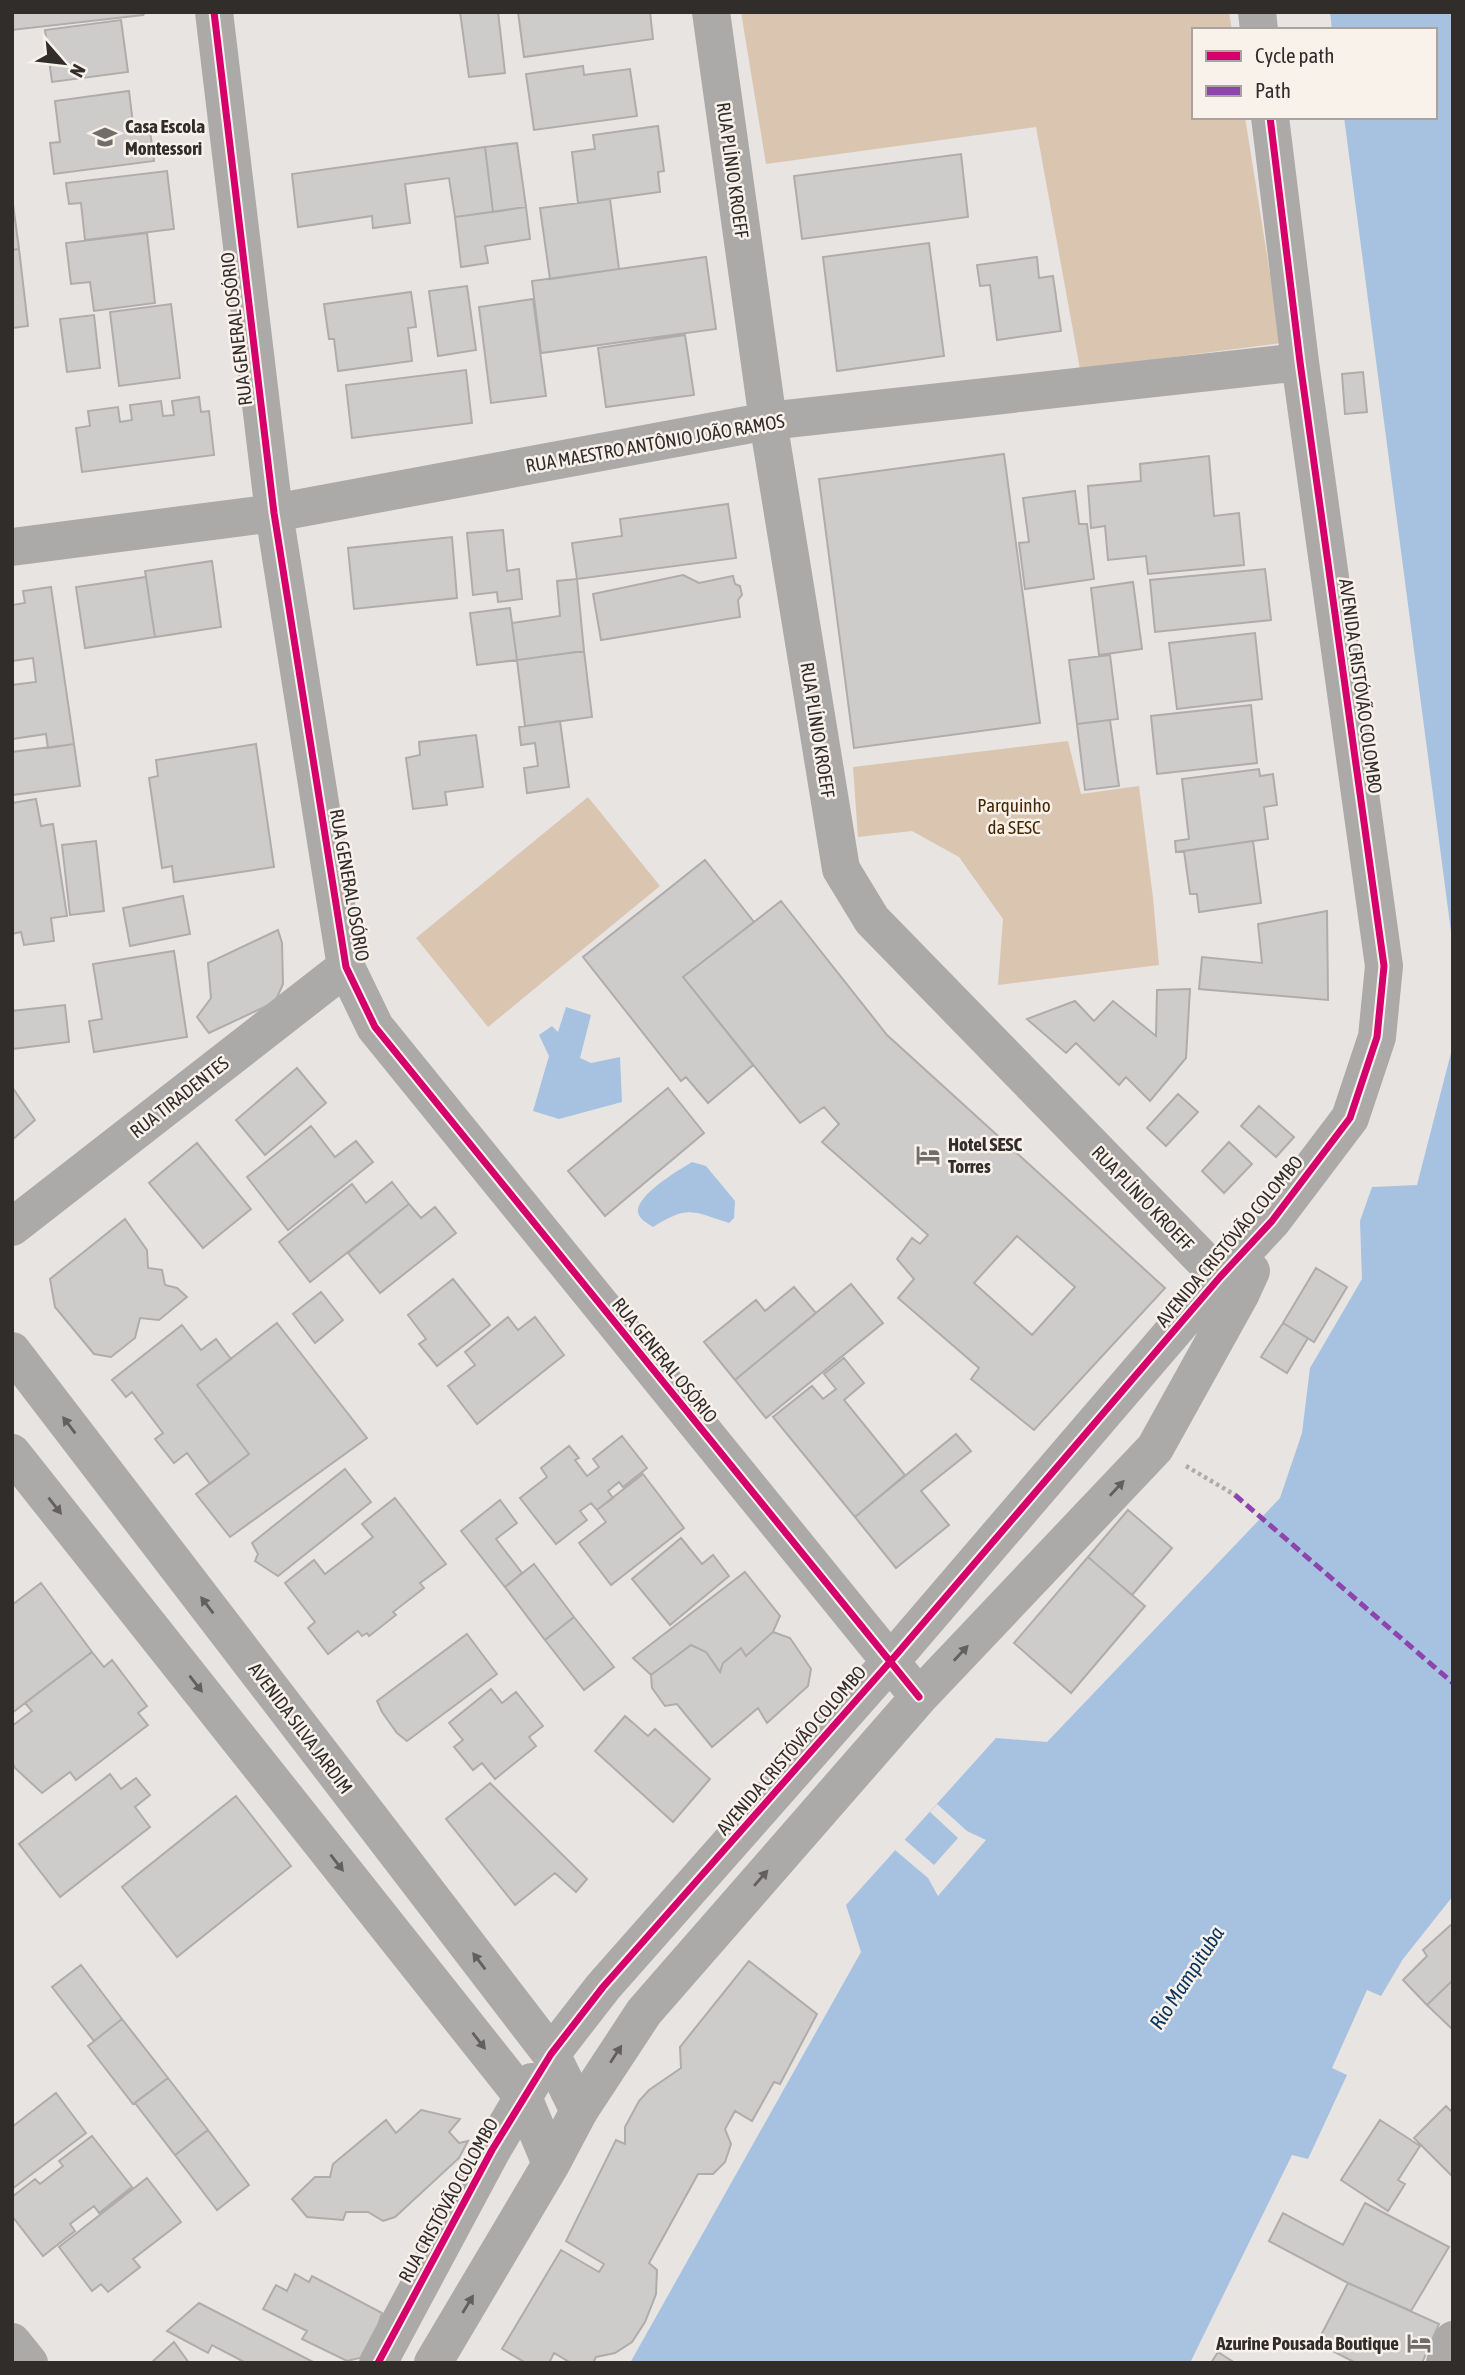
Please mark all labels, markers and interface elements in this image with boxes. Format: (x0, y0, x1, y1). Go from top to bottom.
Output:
north arrow (28, 28, 98, 98)
legend (1192, 28, 1437, 119)
text: Cycle path (1255, 43, 1334, 67)
text: N (66, 61, 90, 81)
text: Path (1255, 78, 1291, 102)
street label: RUA PLÍNIO KROEFF (713, 101, 753, 240)
place label: Casa Escola Montessori (125, 115, 205, 159)
school or university icon: Casa Escola Montessori (91, 123, 119, 151)
street label: RUA GENERAL OSÓRIO (216, 251, 256, 407)
street label: RUA MAESTRO ANTÔNIO JOÃO RAMOS (524, 409, 786, 477)
street label: AVENIDA CRISTÓVÃO COLOMBO (1335, 577, 1387, 795)
street label: RUA PLÍNIO KROEFF (796, 661, 840, 800)
park label: Parquinho da SESC (977, 794, 1051, 838)
street label: RUA GENERAL OSÓRIO (326, 807, 374, 963)
street label: RUA TIRADENTES (125, 1052, 233, 1142)
place label: Hotel SESC Torres (948, 1133, 1023, 1177)
hotel icon: Hotel SESC Torres (914, 1141, 942, 1169)
street label: RUA PLÍNIO KROEFF (1087, 1141, 1199, 1255)
street label: AVENIDA CRISTÓVÃO COLOMBO (1151, 1151, 1307, 1331)
street label: RUA GENERAL OSÓRIO (608, 1293, 722, 1427)
one-way arrow (62, 1416, 76, 1434)
one-way arrow (1109, 1480, 1125, 1497)
one-way arrow (47, 1497, 61, 1515)
one-way arrow (199, 1597, 214, 1615)
one-way arrow (952, 1645, 968, 1662)
street label: AVENIDA SILVA JARDIM (245, 1658, 357, 1798)
street label: AVENIDA CRISTÓVÃO COLOMBO (712, 1661, 870, 1839)
one-way arrow (188, 1676, 203, 1693)
one-way arrow (330, 1853, 345, 1871)
one-way arrow (753, 1869, 769, 1887)
water label: Rio Mampituba (1144, 1921, 1228, 2033)
one-way arrow (473, 1952, 487, 1970)
one-way arrow (471, 2031, 486, 2049)
one-way arrow (610, 2044, 623, 2063)
street label: RUA CRISTÓVÃO COLOMBO (394, 2114, 502, 2286)
one-way arrow (461, 2295, 474, 2314)
hotel icon: Azurine Pousada Boutique (1405, 2329, 1433, 2357)
place label: Azurine Pousada Boutique (1215, 2332, 1399, 2354)

